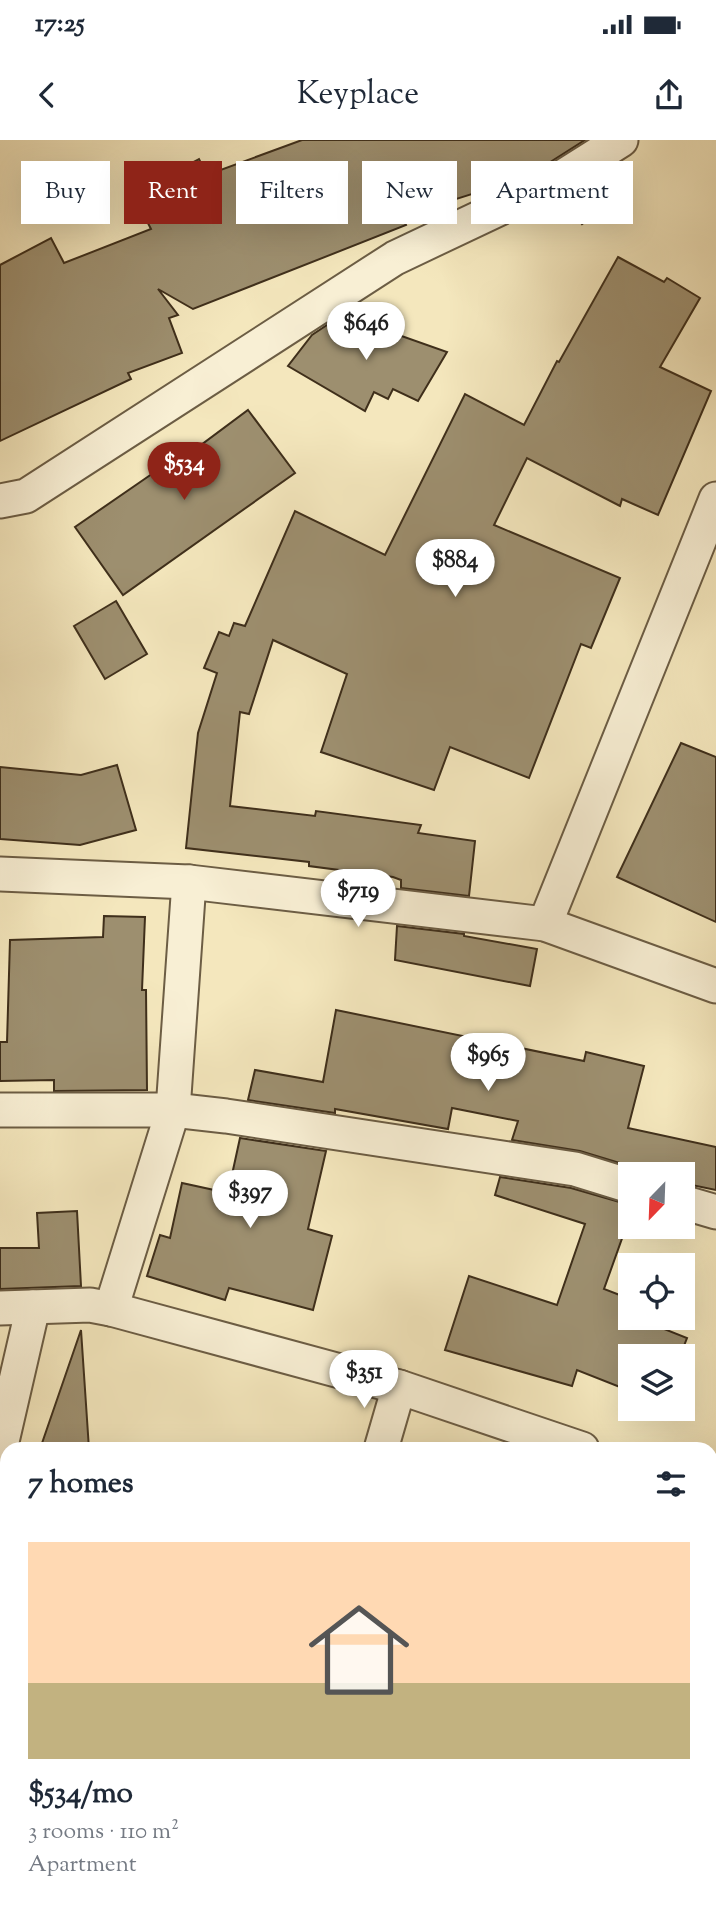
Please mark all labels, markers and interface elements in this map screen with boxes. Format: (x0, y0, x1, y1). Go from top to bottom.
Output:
text: 17:25 (35, 6, 85, 43)
text: Keyplace (297, 72, 419, 118)
icon: back (28, 76, 66, 114)
icon: share (650, 76, 688, 114)
chip: Buy (21, 161, 110, 224)
chip: Rent (124, 161, 222, 224)
chip: Filters (236, 161, 348, 224)
chip: New (362, 161, 457, 224)
chip: Apartment (471, 161, 633, 224)
pin: $646 (325, 302, 407, 362)
text: $646 (343, 308, 389, 341)
pin: $534 (143, 442, 225, 502)
text: $534 (163, 448, 205, 481)
pin: $884 (414, 540, 496, 599)
text: $884 (432, 545, 478, 578)
pin: $719 (317, 870, 399, 929)
text: $719 (337, 875, 379, 908)
pin: $965 (447, 1034, 529, 1093)
text: $965 (467, 1039, 509, 1072)
north arrow (618, 1162, 695, 1239)
map controls (618, 1162, 695, 1421)
pin: $397 (209, 1170, 291, 1230)
text: $397 (228, 1176, 272, 1209)
button: locate (618, 1253, 695, 1330)
button: layers (618, 1344, 695, 1421)
pin: $351 (323, 1350, 405, 1410)
text: $351 (345, 1356, 383, 1389)
text: 7 homes (28, 1463, 133, 1506)
icon: filters (652, 1465, 690, 1503)
icon: home (296, 1587, 422, 1713)
text: $534/mo (28, 1773, 133, 1816)
text: 3 rooms · 110 m² (28, 1816, 179, 1849)
text: Apartment (28, 1849, 137, 1882)

